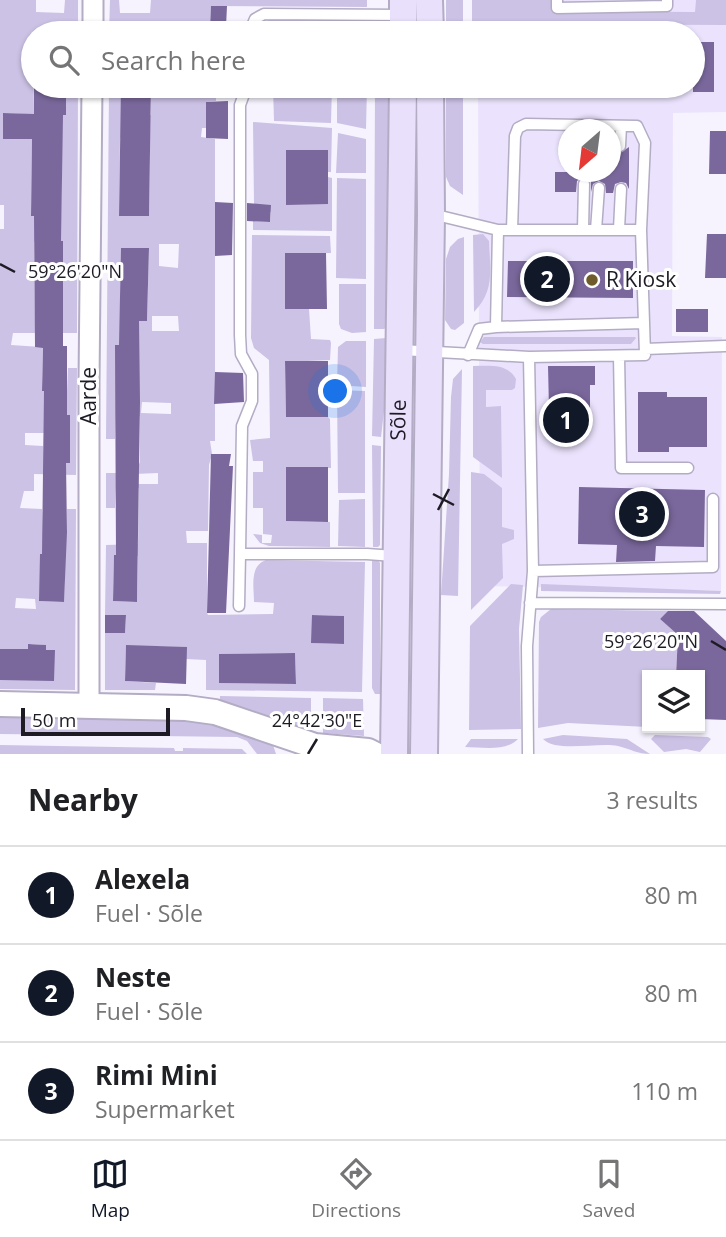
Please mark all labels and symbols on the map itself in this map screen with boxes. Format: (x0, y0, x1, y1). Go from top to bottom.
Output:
north arrow (558, 119, 621, 182)
pin: 2 (524, 253, 570, 305)
text: 59°26'20"N (28, 259, 122, 283)
place label: R Kiosk (606, 265, 676, 293)
marker: R Kiosk (584, 272, 600, 288)
street label: Aarde (74, 367, 102, 425)
your location (318, 374, 352, 408)
pin: 1 (543, 394, 589, 446)
street label: Sõle (383, 399, 412, 441)
pin: 3 (619, 488, 665, 540)
text: 59°26'20"N (604, 629, 698, 653)
scale bar (21, 705, 170, 737)
text: 24°42'30"E (272, 708, 362, 732)

